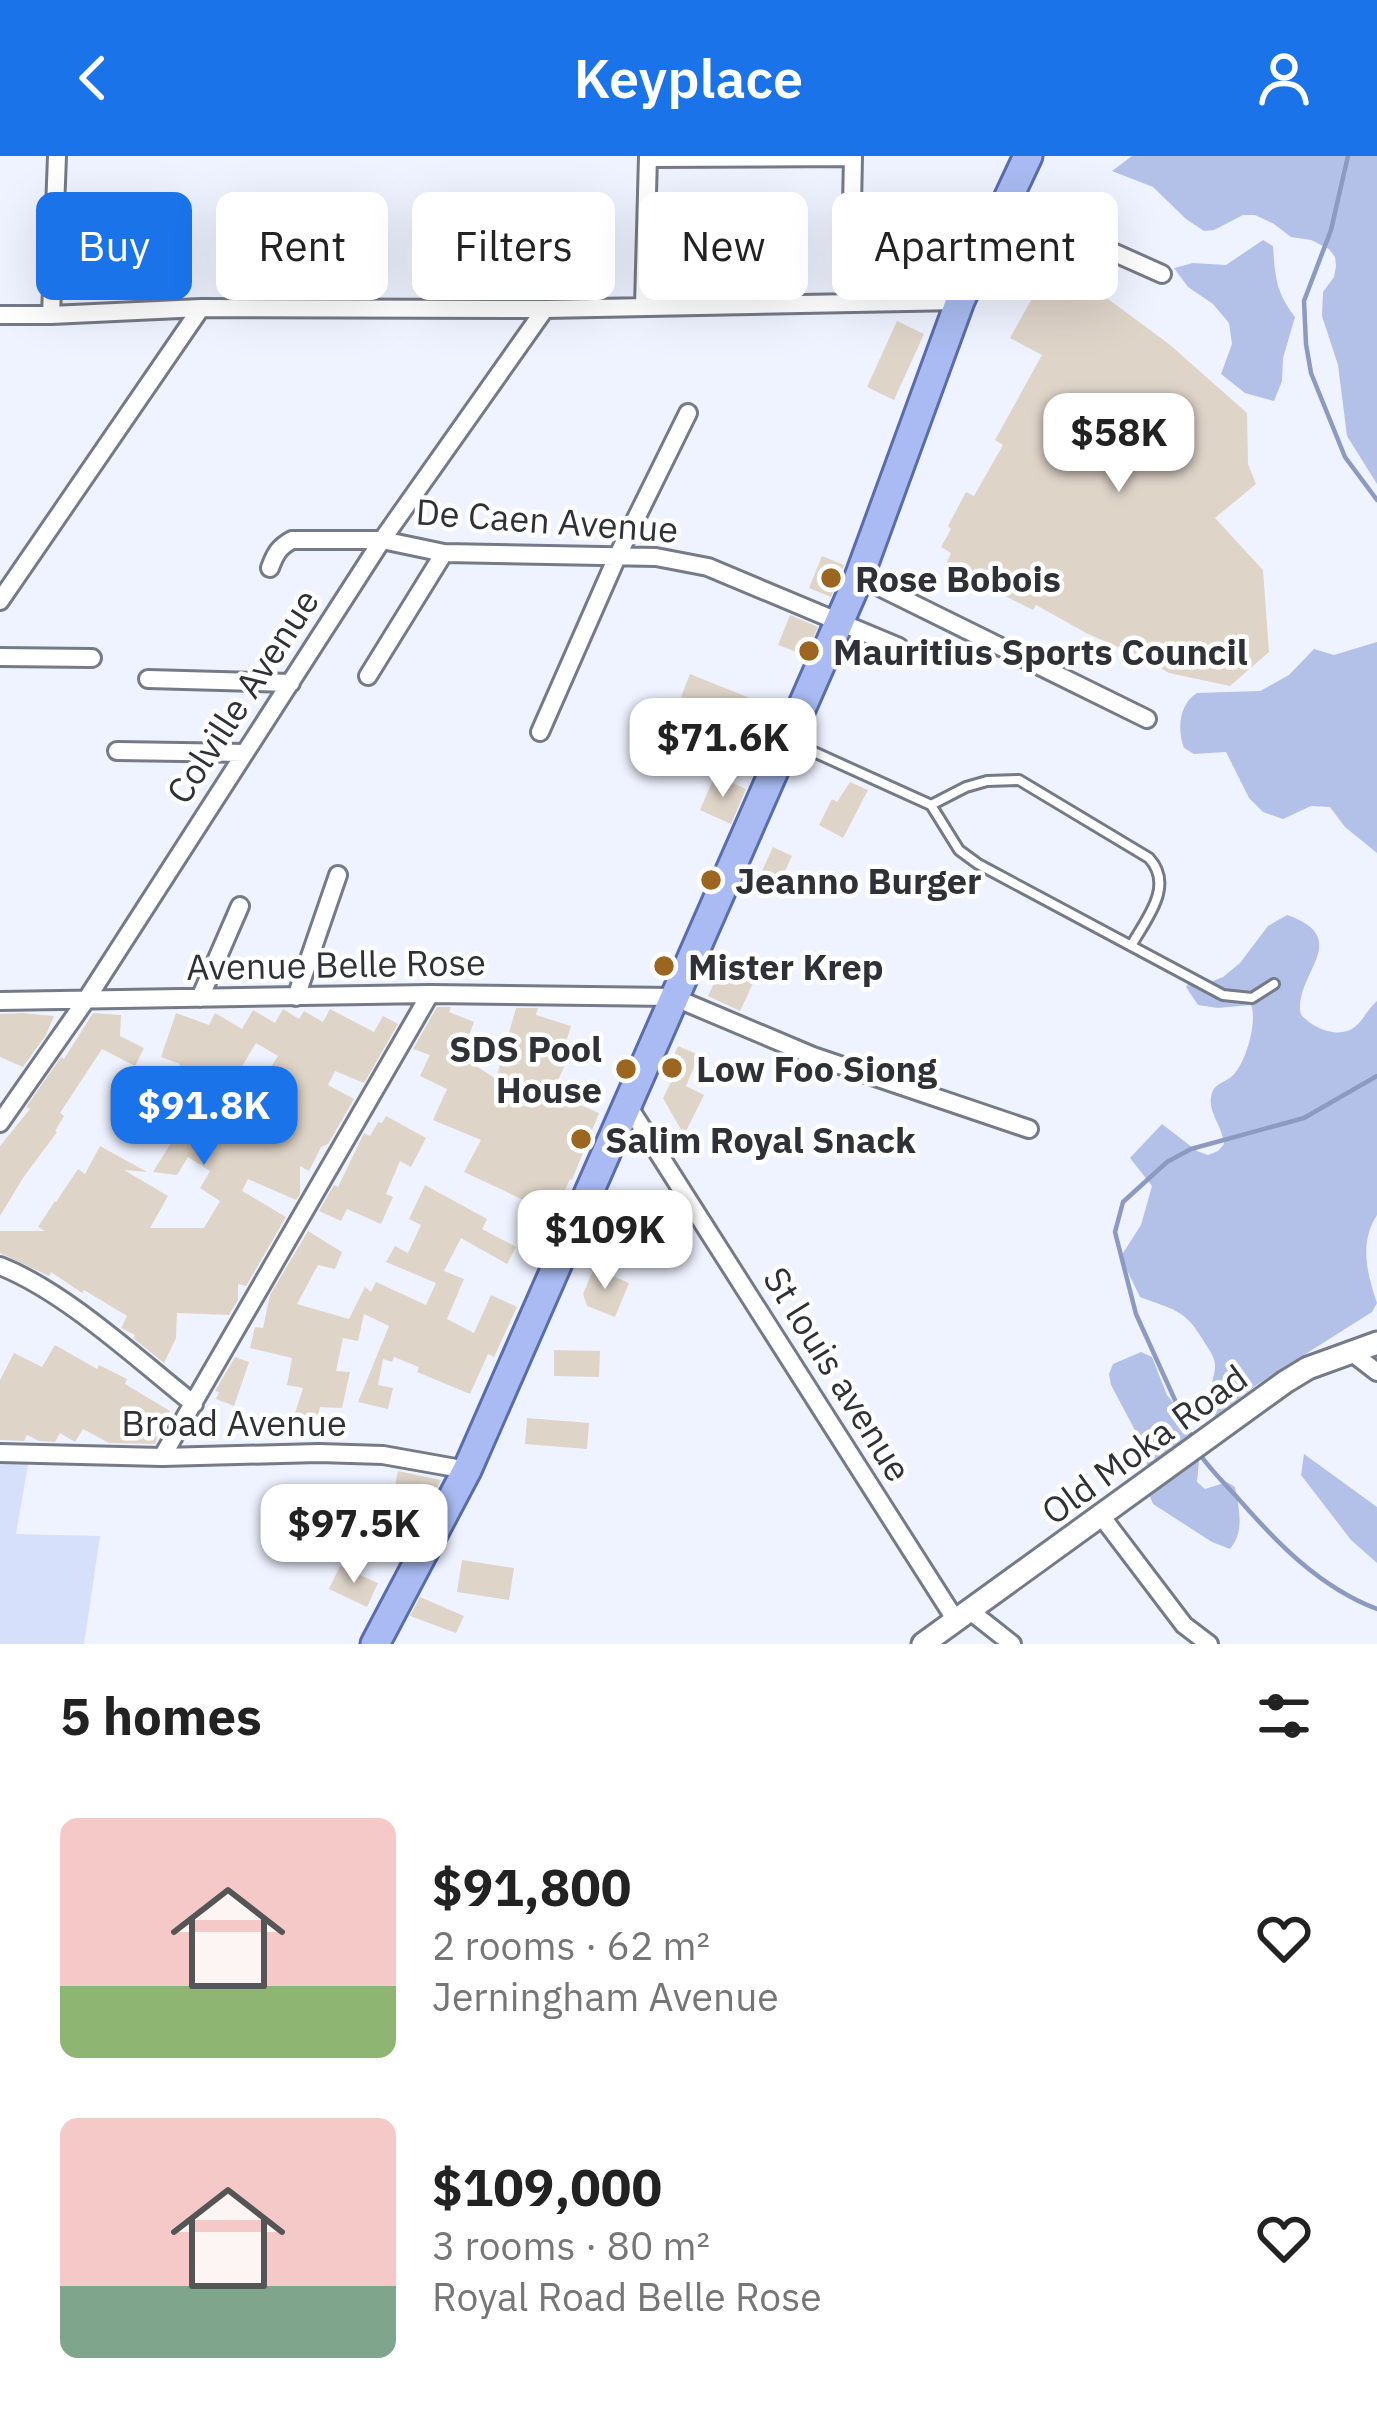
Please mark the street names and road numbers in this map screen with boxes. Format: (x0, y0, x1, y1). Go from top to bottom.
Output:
street label: De Caen Avenue (414, 487, 680, 553)
street label: Colville Avenue (155, 580, 329, 812)
street label: Avenue Belle Rose (186, 938, 486, 990)
street label: St louis avenue (753, 1258, 923, 1490)
street label: Old Moka Road (1032, 1353, 1256, 1535)
street label: Broad Avenue (121, 1399, 347, 1446)

